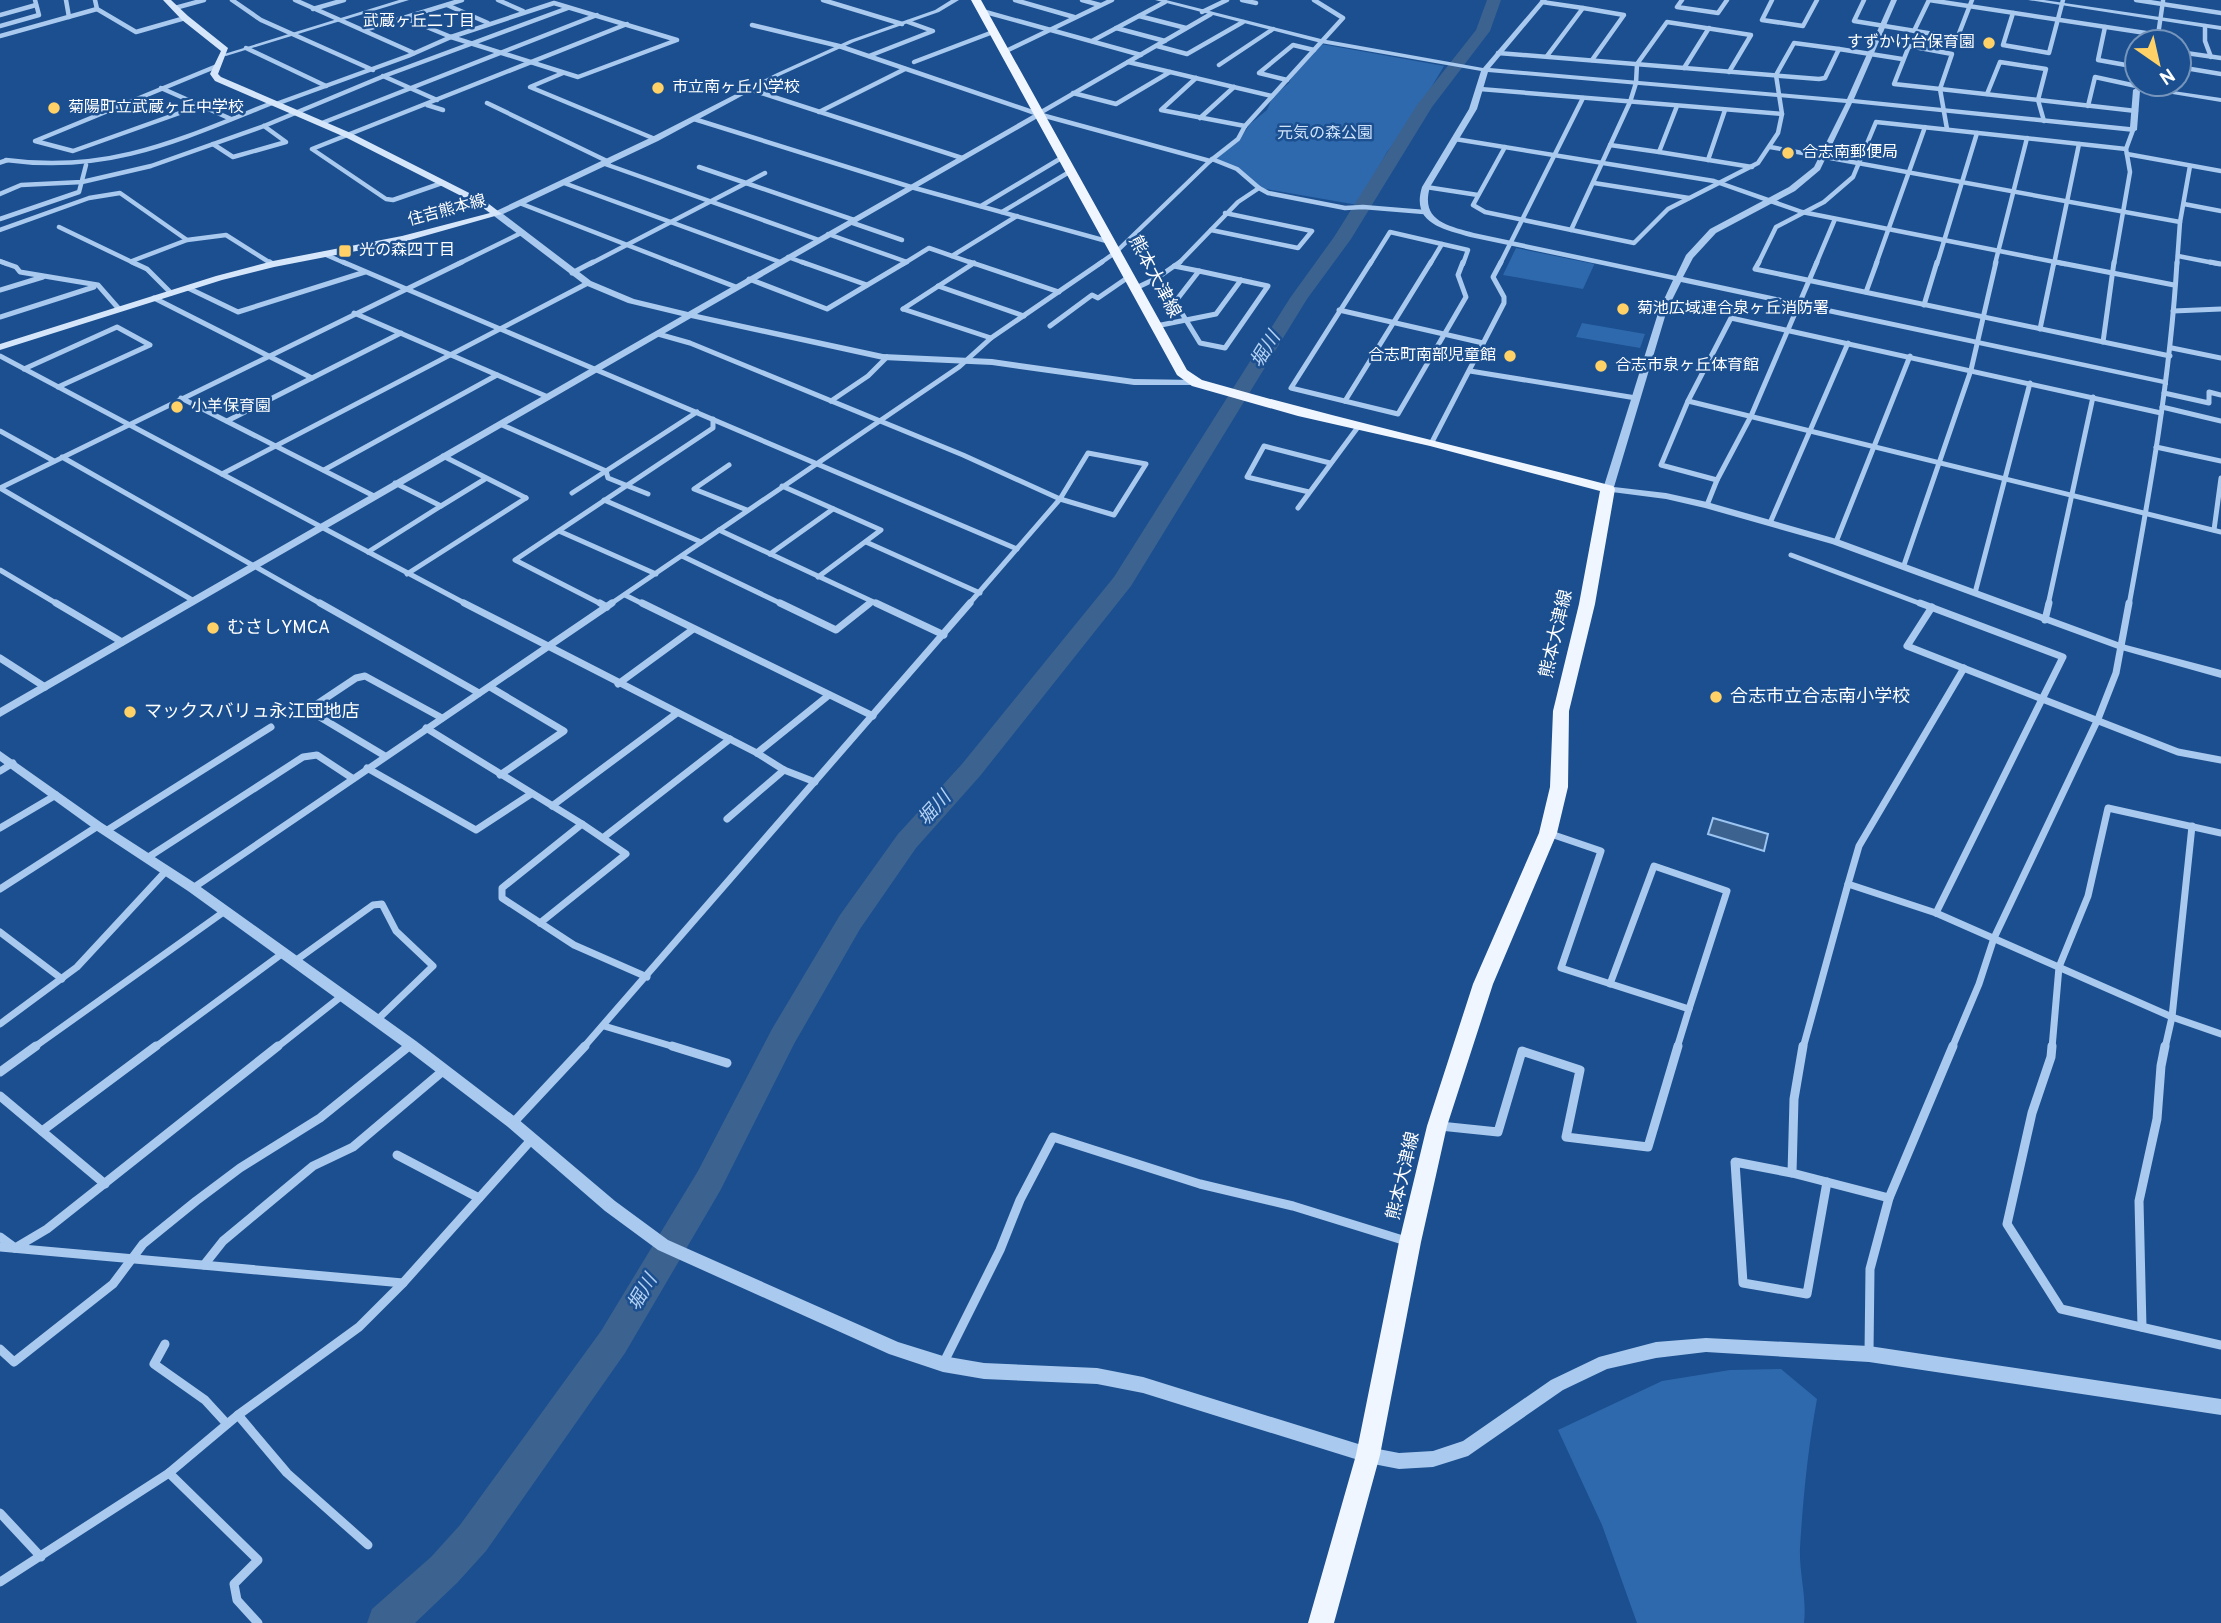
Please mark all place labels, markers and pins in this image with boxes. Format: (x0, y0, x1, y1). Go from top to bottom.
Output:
place label: すずかけ台保育園 (1847, 33, 1975, 53)
marker: すずかけ台保育園 (1981, 35, 1997, 51)
place label: 市立南ヶ丘小学校 (672, 78, 800, 98)
marker: 市立南ヶ丘小学校 (650, 80, 666, 96)
place label: 菊陽町立武蔵ヶ丘中学校 (68, 98, 244, 118)
marker: 菊陽町立武蔵ヶ丘中学校 (46, 100, 62, 116)
place label: 合志南郵便局 (1802, 143, 1898, 163)
marker: 合志南郵便局 (1780, 145, 1796, 161)
place label: 光の森四丁目 (359, 241, 455, 261)
marker: 光の森四丁目 (337, 243, 353, 259)
place label: 菊池広域連合泉ヶ丘消防署 (1637, 299, 1829, 319)
marker: 菊池広域連合泉ヶ丘消防署 (1615, 301, 1631, 317)
place label: 合志町南部児童館 (1368, 346, 1496, 366)
marker: 合志町南部児童館 (1502, 348, 1518, 364)
place label: 合志市泉ヶ丘体育館 (1615, 356, 1759, 376)
marker: 合志市泉ヶ丘体育館 (1593, 358, 1609, 374)
place label: 小羊保育園 (191, 397, 271, 417)
marker: 小羊保育園 (169, 399, 185, 415)
place label: むさしYMCA (227, 617, 330, 640)
marker: むさしYMCA (205, 620, 221, 636)
place label: 合志市立合志南小学校 (1730, 686, 1910, 709)
marker: 合志市立合志南小学校 (1708, 689, 1724, 705)
place label: マックスバリュ永江団地店 (144, 701, 359, 724)
marker: マックスバリュ永江団地店 (122, 704, 138, 720)

